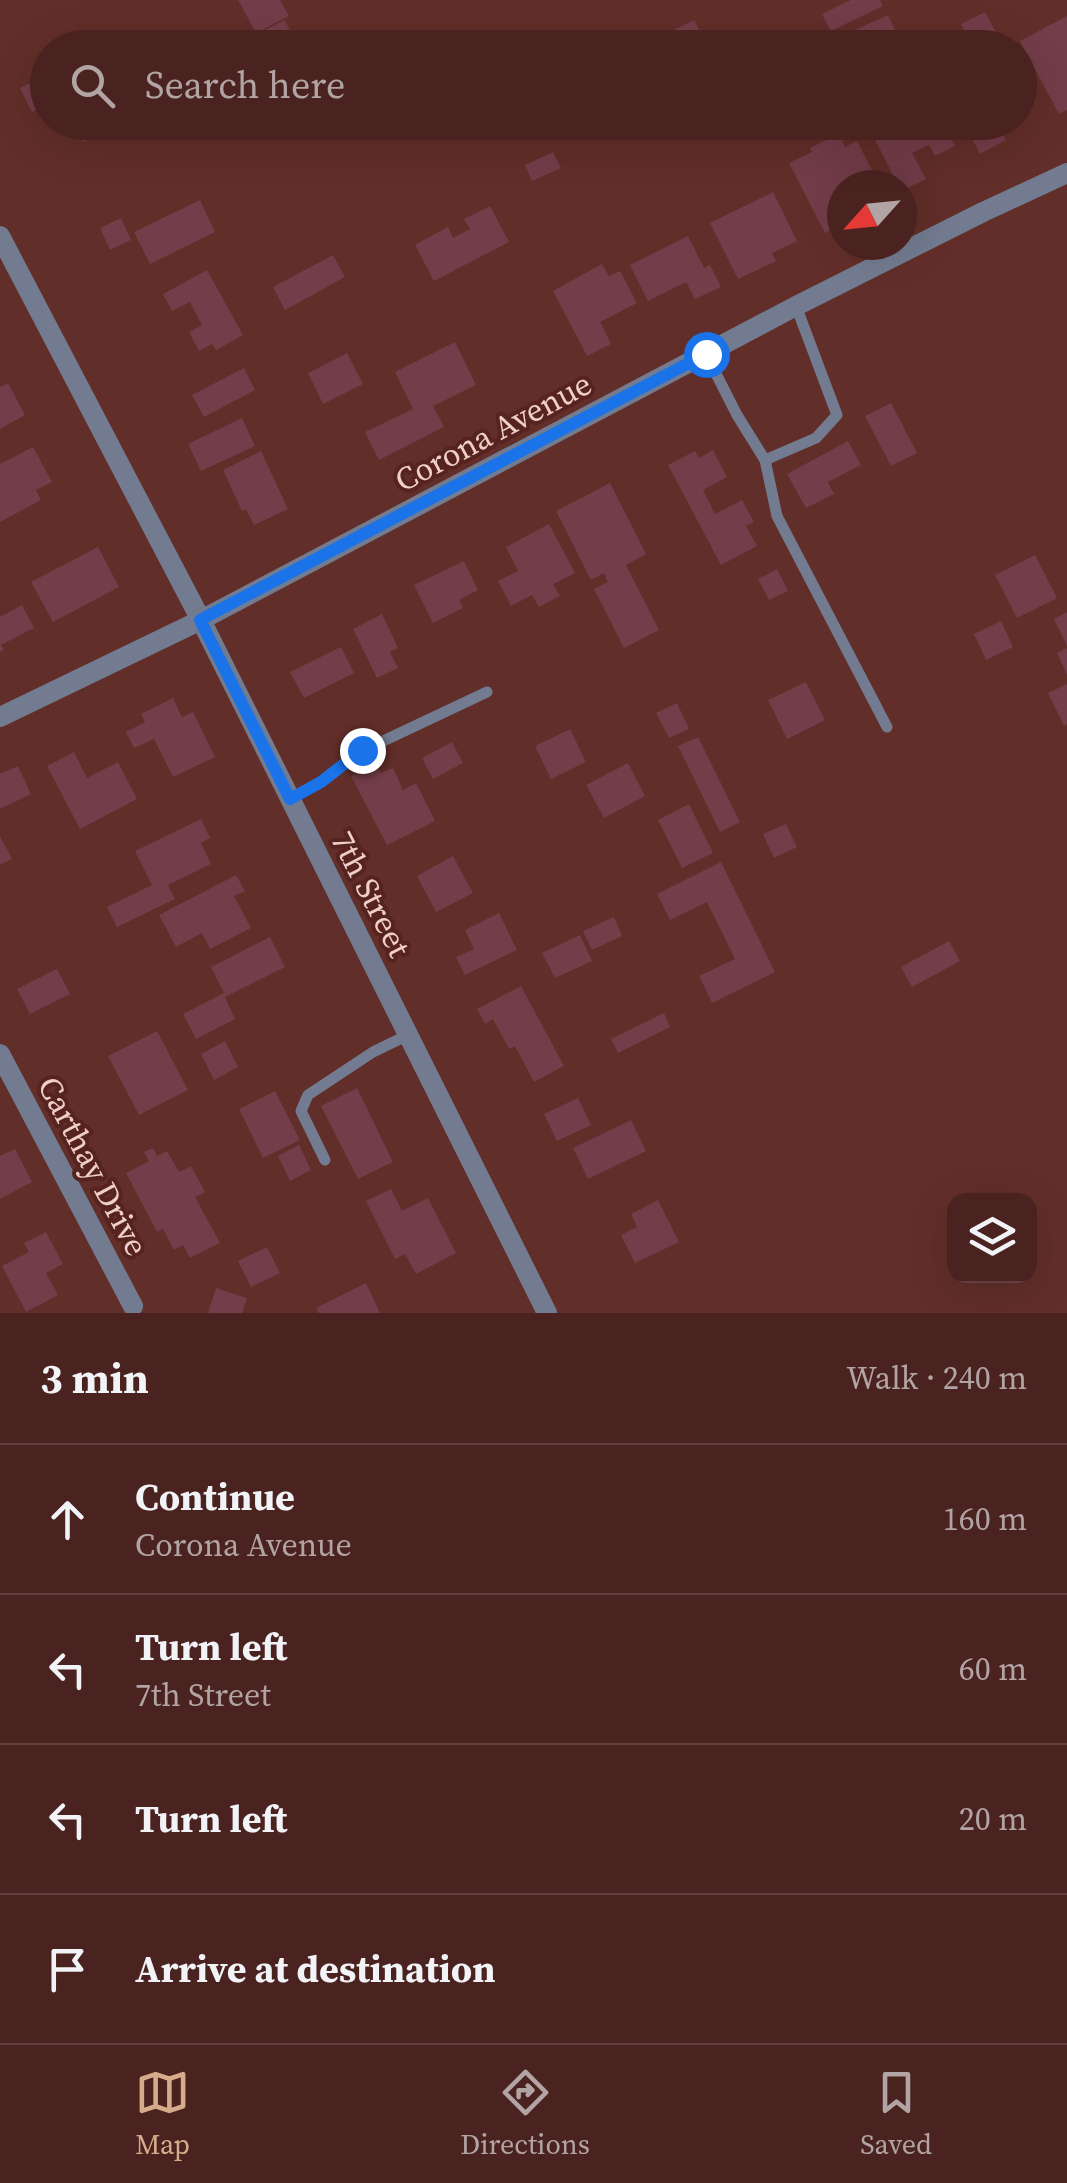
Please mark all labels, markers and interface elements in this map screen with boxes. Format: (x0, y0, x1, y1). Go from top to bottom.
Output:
search box (30, 30, 1037, 140)
icon: search (65, 58, 120, 113)
text: Search here (145, 59, 345, 111)
north arrow (827, 170, 917, 260)
route start (684, 332, 730, 378)
street label: Corona Avenue (387, 362, 599, 502)
route end (340, 728, 386, 774)
street label: 7th Street (321, 824, 422, 965)
street label: Carthay Drive (27, 1069, 159, 1263)
map controls (947, 1193, 1037, 1283)
button: layers (947, 1193, 1037, 1283)
text: 3 min (40, 1349, 149, 1407)
text: Walk · 240 m (846, 1356, 1027, 1400)
text: Continue (135, 1471, 295, 1523)
icon: ahead (40, 1492, 95, 1547)
text: 160 m (943, 1497, 1027, 1541)
text: Corona Avenue (135, 1523, 352, 1567)
text: Turn left (135, 1621, 287, 1673)
icon: left (40, 1642, 95, 1697)
text: 60 m (959, 1647, 1027, 1691)
text: 7th Street (135, 1673, 271, 1717)
icon: left (40, 1792, 95, 1847)
text: Turn left (135, 1793, 287, 1845)
text: 20 m (959, 1797, 1027, 1841)
icon: arrive (40, 1942, 95, 1997)
text: Arrive at destination (135, 1943, 496, 1995)
tab: Map (135, 2065, 190, 2163)
tab: Directions (460, 2065, 590, 2163)
tab: Saved (860, 2065, 932, 2163)

